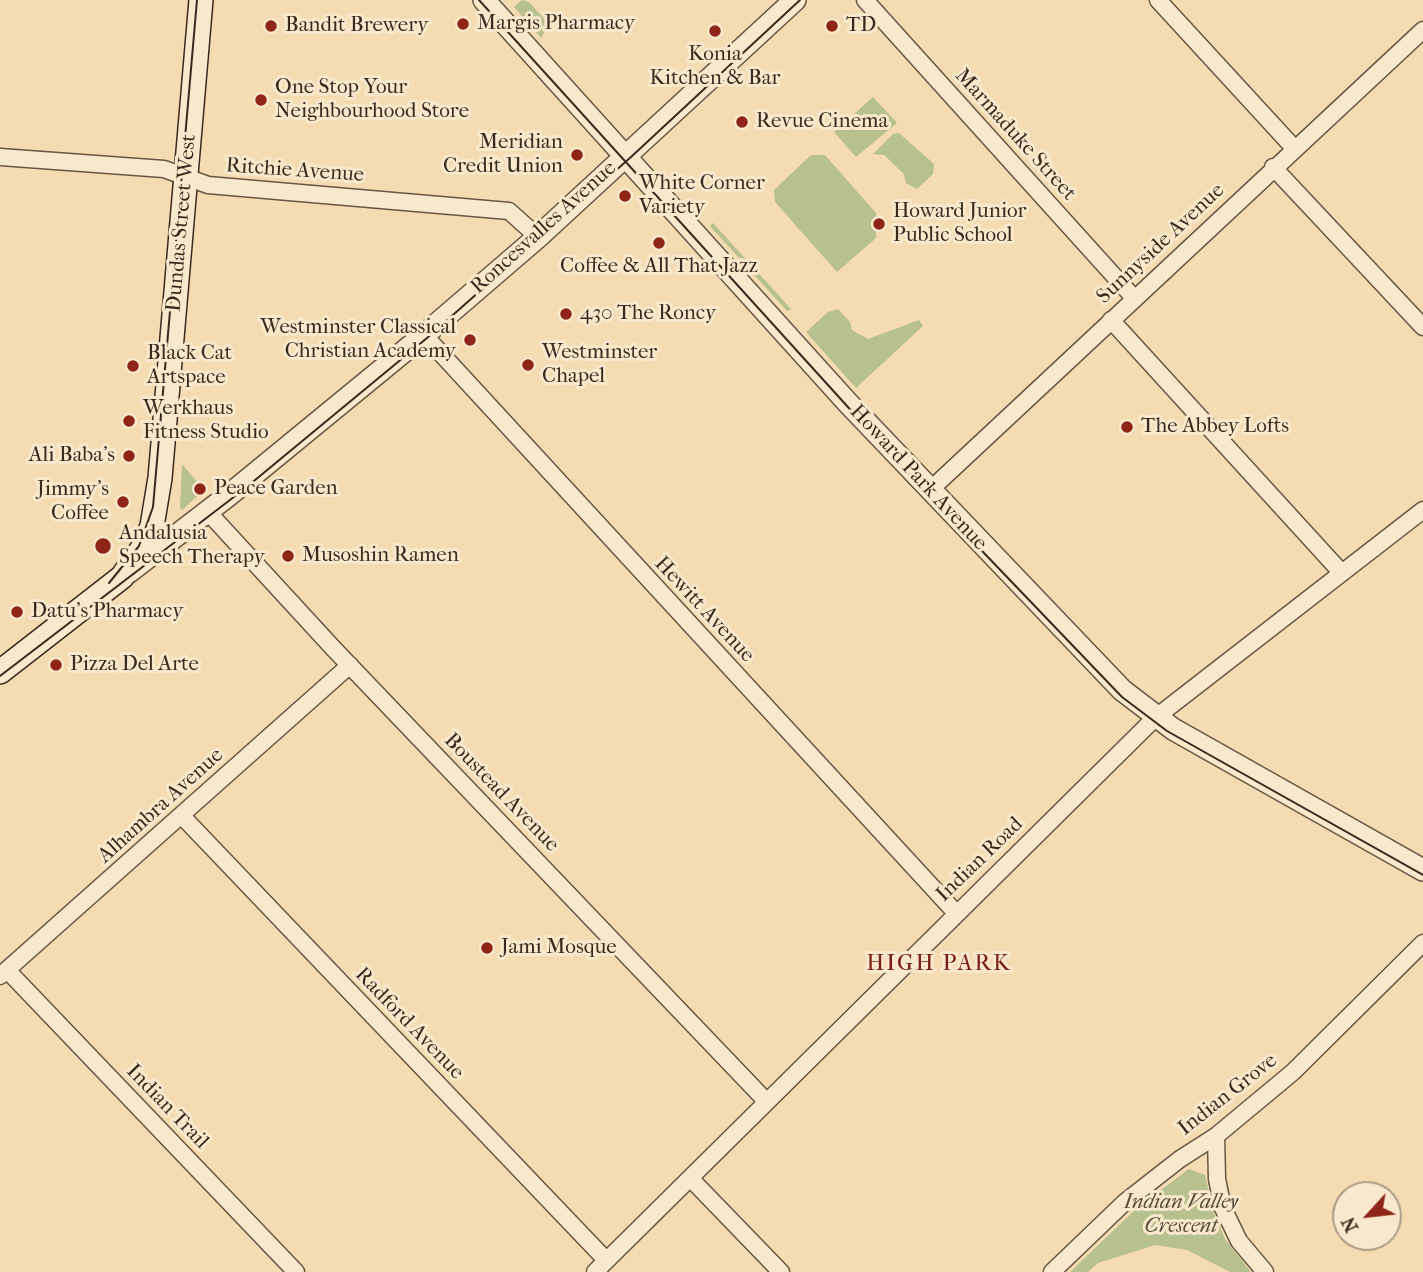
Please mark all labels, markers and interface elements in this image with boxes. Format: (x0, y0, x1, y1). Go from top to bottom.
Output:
place label: Margis Pharmacy (477, 11, 635, 37)
place label: Bandit Brewery (285, 13, 428, 39)
place label: TD (846, 13, 876, 39)
marker: Margis Pharmacy (455, 16, 471, 32)
marker: Bandit Brewery (263, 18, 279, 34)
marker: TD (824, 18, 840, 34)
marker: Konia Kitchen & Bar (707, 23, 723, 39)
place label: Konia Kitchen & Bar (650, 42, 780, 92)
street label: Marmaduke Street (949, 64, 1081, 206)
place label: One Stop Your Neighbourhood Store (275, 75, 469, 125)
marker: One Stop Your Neighbourhood Store (253, 92, 269, 108)
place label: Revue Cinema (756, 109, 888, 135)
marker: Revue Cinema (734, 114, 750, 130)
place label: Meridian Credit Union (443, 130, 563, 180)
street label: Dundas Street West (162, 133, 202, 313)
marker: Meridian Credit Union (569, 147, 585, 163)
street label: Ritchie Avenue (225, 154, 365, 188)
street label: Roncesvalles Avenue (466, 156, 622, 300)
place label: White Corner Variety (639, 171, 765, 221)
street label: Sunnyside Avenue (1092, 178, 1230, 310)
marker: White Corner Variety (617, 188, 633, 204)
place label: Howard Junior Public School (893, 199, 1026, 249)
marker: Howard Junior Public School (871, 216, 887, 232)
marker: Coffee & All That Jazz (651, 235, 667, 251)
place label: Coffee & All That Jazz (560, 254, 758, 280)
place label: 430 The Roncy (580, 301, 716, 327)
marker: 430 The Roncy (558, 306, 574, 322)
place label: Westminster Classical Christian Academy (260, 315, 456, 365)
marker: Westminster Classical Christian Academy (462, 332, 478, 348)
place label: Westminster Chapel (542, 340, 657, 390)
place label: Black Cat Artspace (147, 341, 232, 391)
marker: Westminster Chapel (520, 357, 536, 373)
marker: Black Cat Artspace (125, 358, 141, 374)
place label: Werkhaus Fitness Studio (143, 396, 269, 446)
street label: Howard Park Avenue (844, 400, 992, 556)
marker: Werkhaus Fitness Studio (121, 413, 137, 429)
place label: The Abbey Lofts (1141, 414, 1289, 440)
marker: The Abbey Lofts (1119, 419, 1135, 435)
place label: Ali Baba's (29, 443, 115, 469)
marker: Ali Baba's (121, 448, 137, 464)
place label: Peace Garden (214, 476, 338, 502)
place label: Jimmy's Coffee (37, 477, 109, 527)
marker: Peace Garden (192, 481, 208, 497)
marker: Jimmy's Coffee (115, 494, 131, 510)
place label: Andalusia Speech Therapy (119, 521, 265, 571)
marker: Andalusia Speech Therapy (93, 536, 113, 556)
place label: Musoshin Ramen (302, 543, 459, 569)
marker: Musoshin Ramen (280, 548, 296, 564)
street label: Hewitt Avenue (649, 552, 759, 668)
place label: Datu's Pharmacy (31, 599, 183, 625)
marker: Datu's Pharmacy (9, 604, 25, 620)
place label: Pizza Del Arte (70, 652, 199, 678)
marker: Pizza Del Arte (48, 657, 64, 673)
street label: Boustead Avenue (438, 728, 564, 858)
street label: Alhambra Avenue (93, 743, 229, 869)
street label: Indian Road (931, 812, 1029, 908)
place label: Jami Mosque (501, 935, 617, 961)
marker: Jami Mosque (479, 940, 495, 956)
district label: HIGH PARK (867, 950, 1011, 978)
street label: Radford Avenue (349, 963, 469, 1085)
street label: Indian Grove (1173, 1049, 1283, 1141)
street label: Indian Trail (121, 1060, 213, 1154)
north arrow (1332, 1181, 1402, 1251)
park label: Indian Valley Crescent (1124, 1190, 1238, 1240)
text: N (1337, 1213, 1363, 1236)

